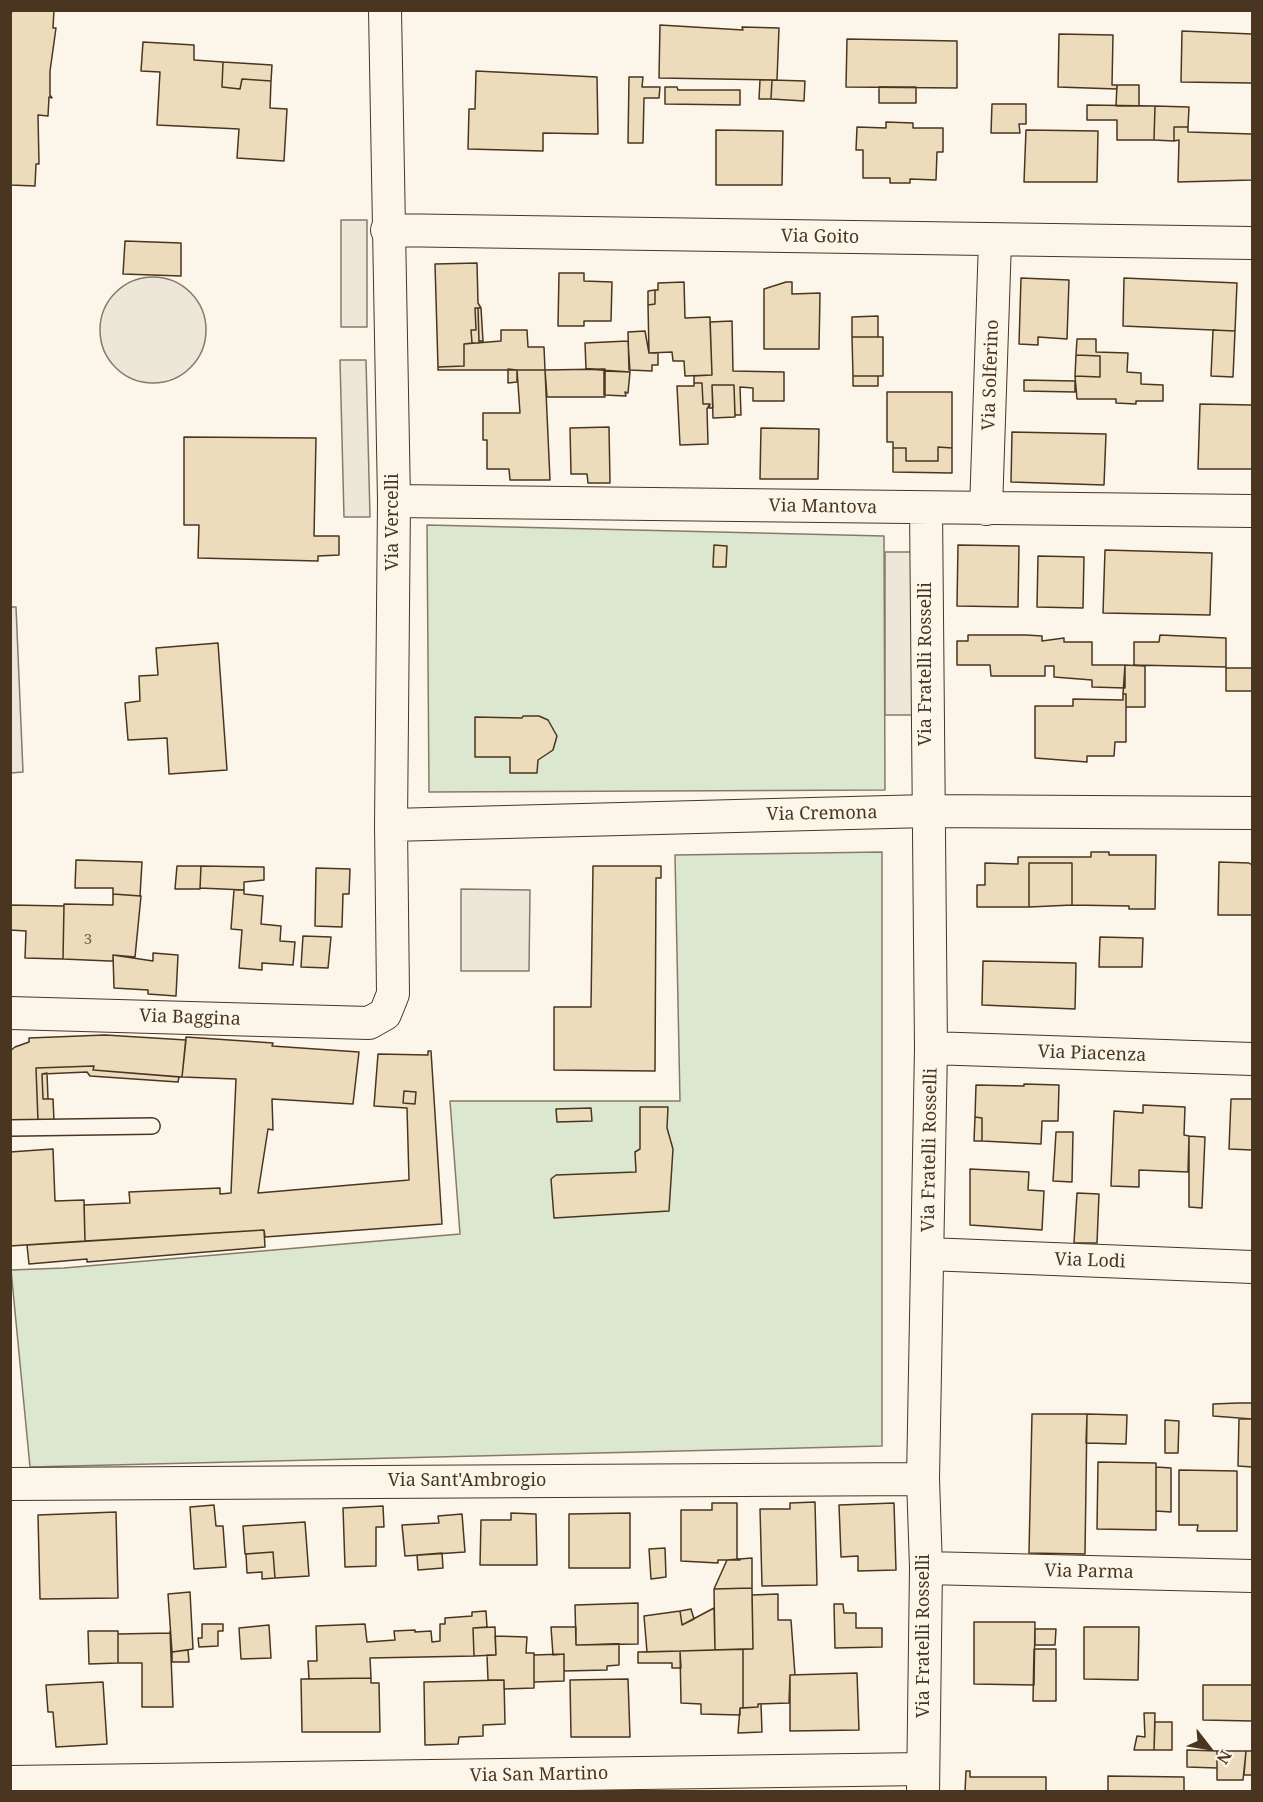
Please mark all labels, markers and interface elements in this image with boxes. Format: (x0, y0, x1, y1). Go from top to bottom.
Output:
street label: Via Goito (781, 226, 859, 248)
street label: Via Solferino (978, 319, 1004, 431)
street label: Via Vercelli (382, 473, 404, 571)
street label: Via Mantova (769, 495, 877, 519)
street label: Via Fratelli Rosselli (915, 582, 937, 746)
street label: Via Cremona (766, 802, 878, 826)
house number: 3 (84, 931, 92, 949)
street label: Via Baggina (139, 1005, 241, 1031)
street label: Via Piacenza (1037, 1041, 1147, 1067)
street label: Via Fratelli Rosselli (918, 1068, 942, 1232)
street label: Via Lodi (1054, 1249, 1126, 1273)
street label: Via Sant'Ambrogio (388, 1470, 546, 1492)
street label: Via Fratelli Rosselli (913, 1554, 935, 1718)
street label: Via Parma (1044, 1560, 1134, 1584)
north arrow (1179, 1718, 1239, 1778)
text: N (1212, 1746, 1237, 1768)
street label: Via San Martino (470, 1763, 608, 1787)

